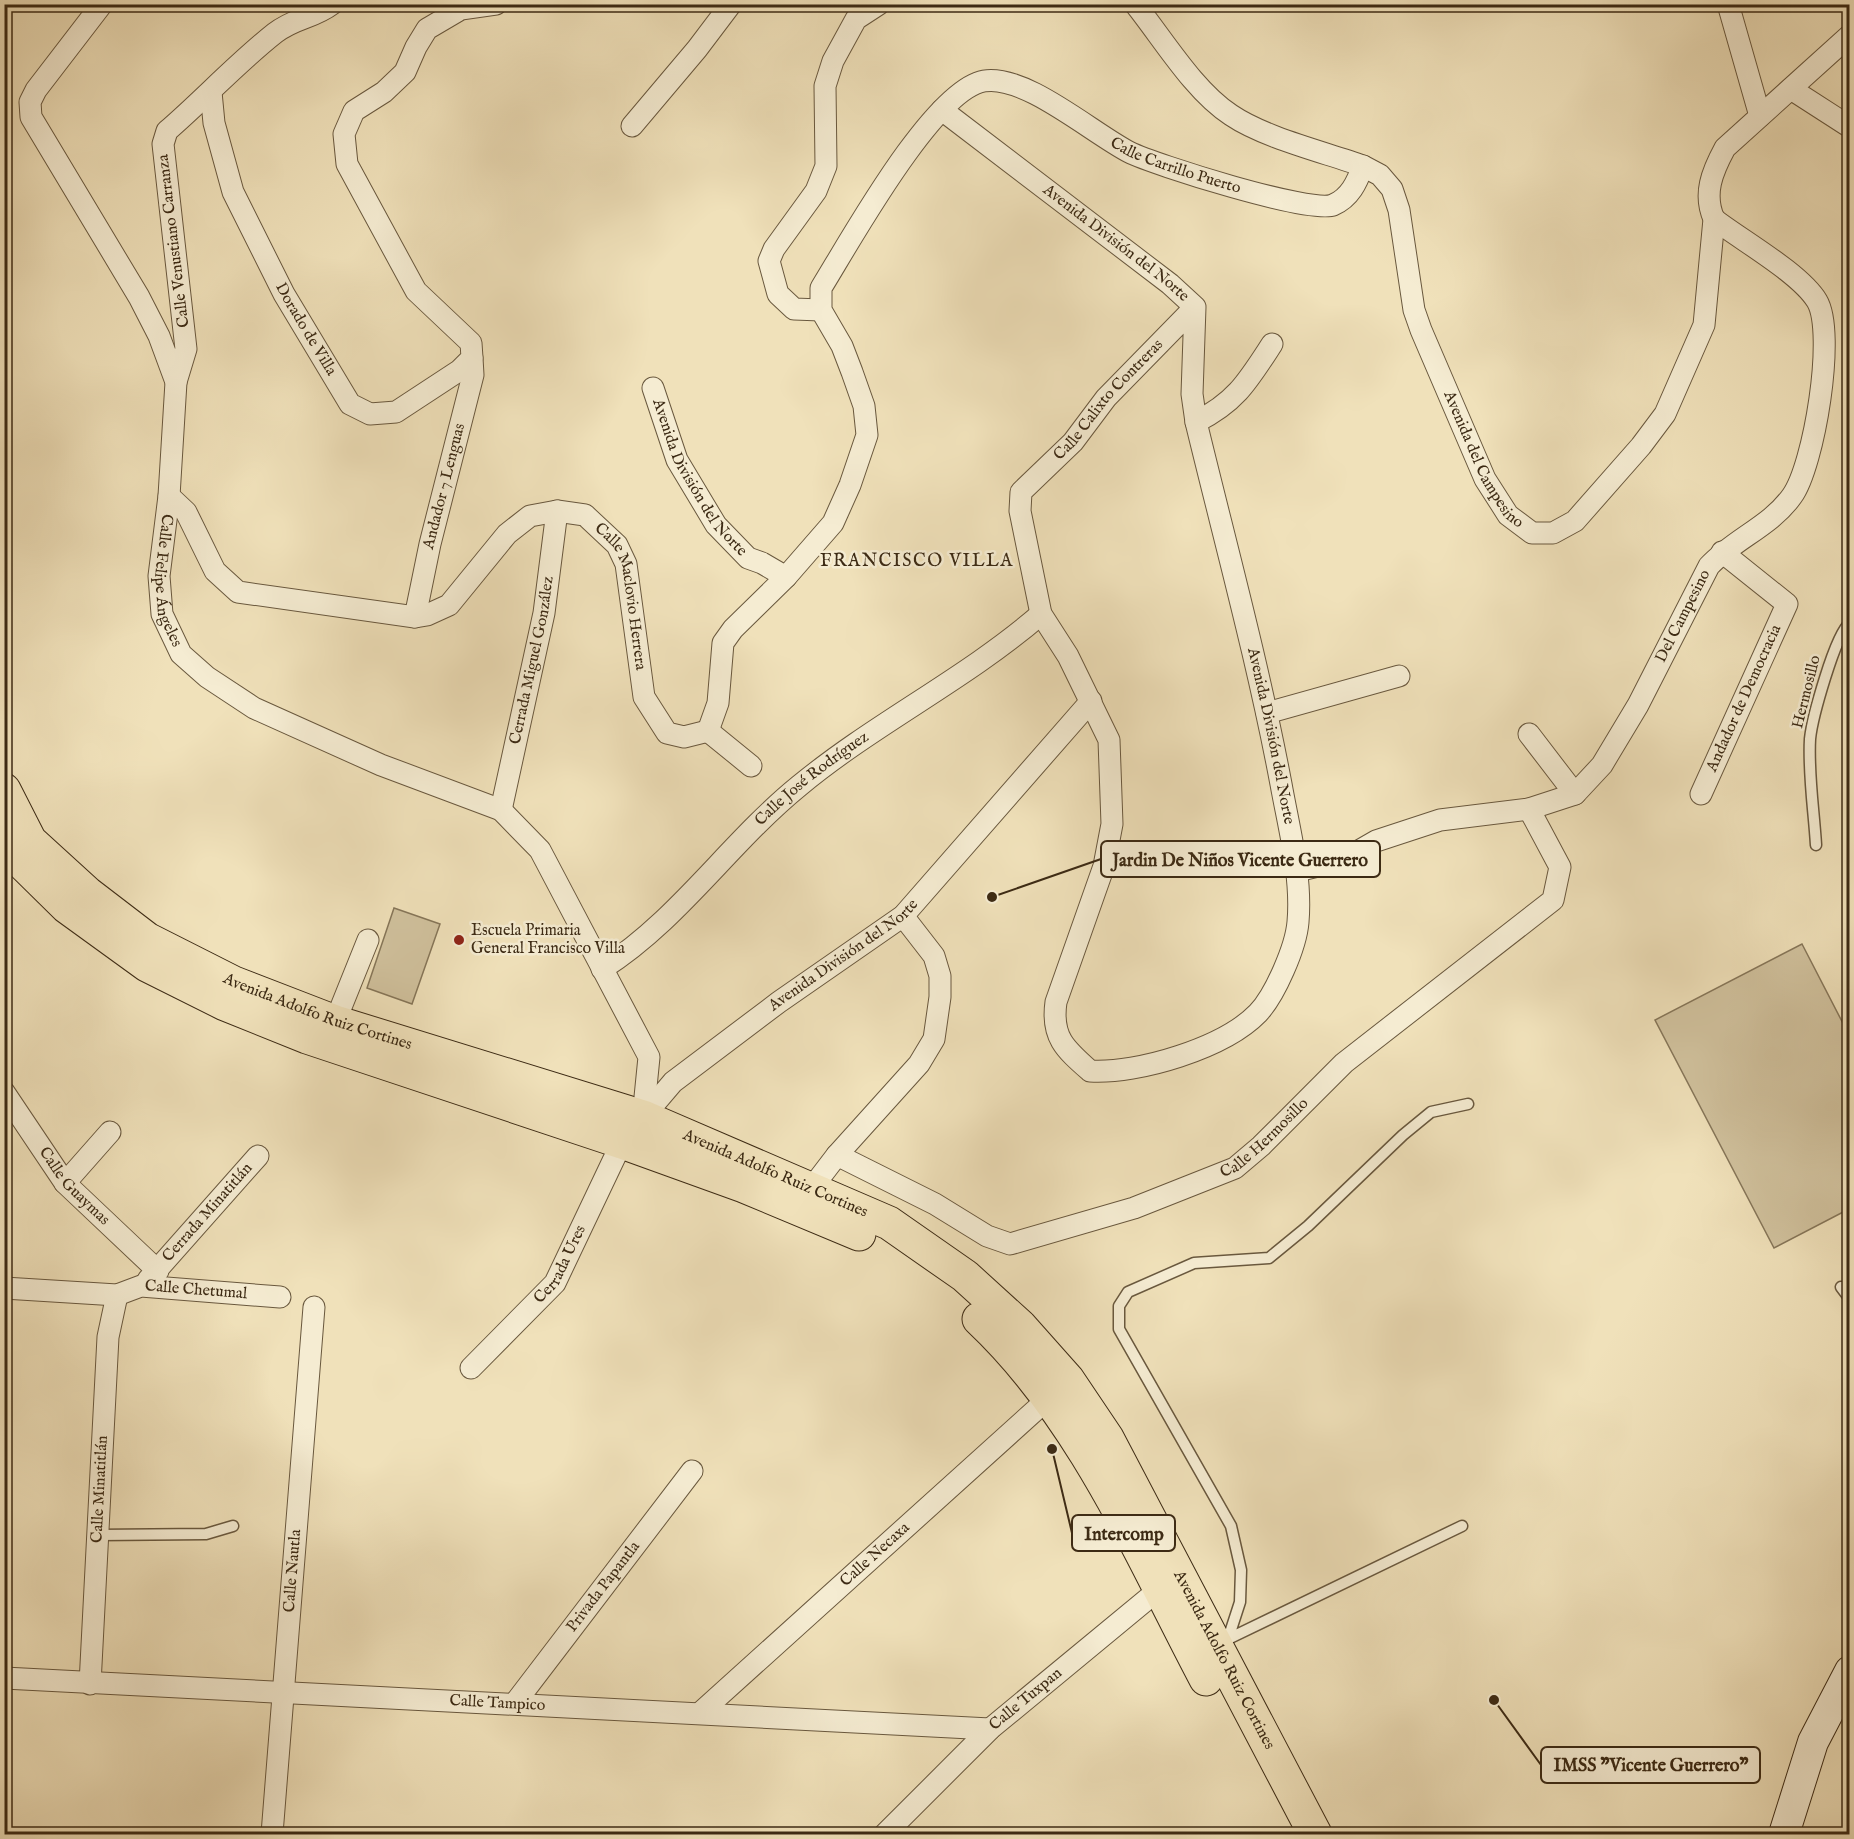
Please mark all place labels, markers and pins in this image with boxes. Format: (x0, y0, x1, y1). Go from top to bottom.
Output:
callout: Jardin De Niños Vicente Guerrero (1101, 841, 1380, 877)
place label: Escuela Primaria General Francisco Villa (471, 921, 625, 959)
marker: Escuela Primaria General Francisco Villa (452, 933, 466, 947)
callout: Intercomp (1072, 1515, 1175, 1551)
callout: IMSS "Vicente Guerrero" (1541, 1747, 1760, 1783)

